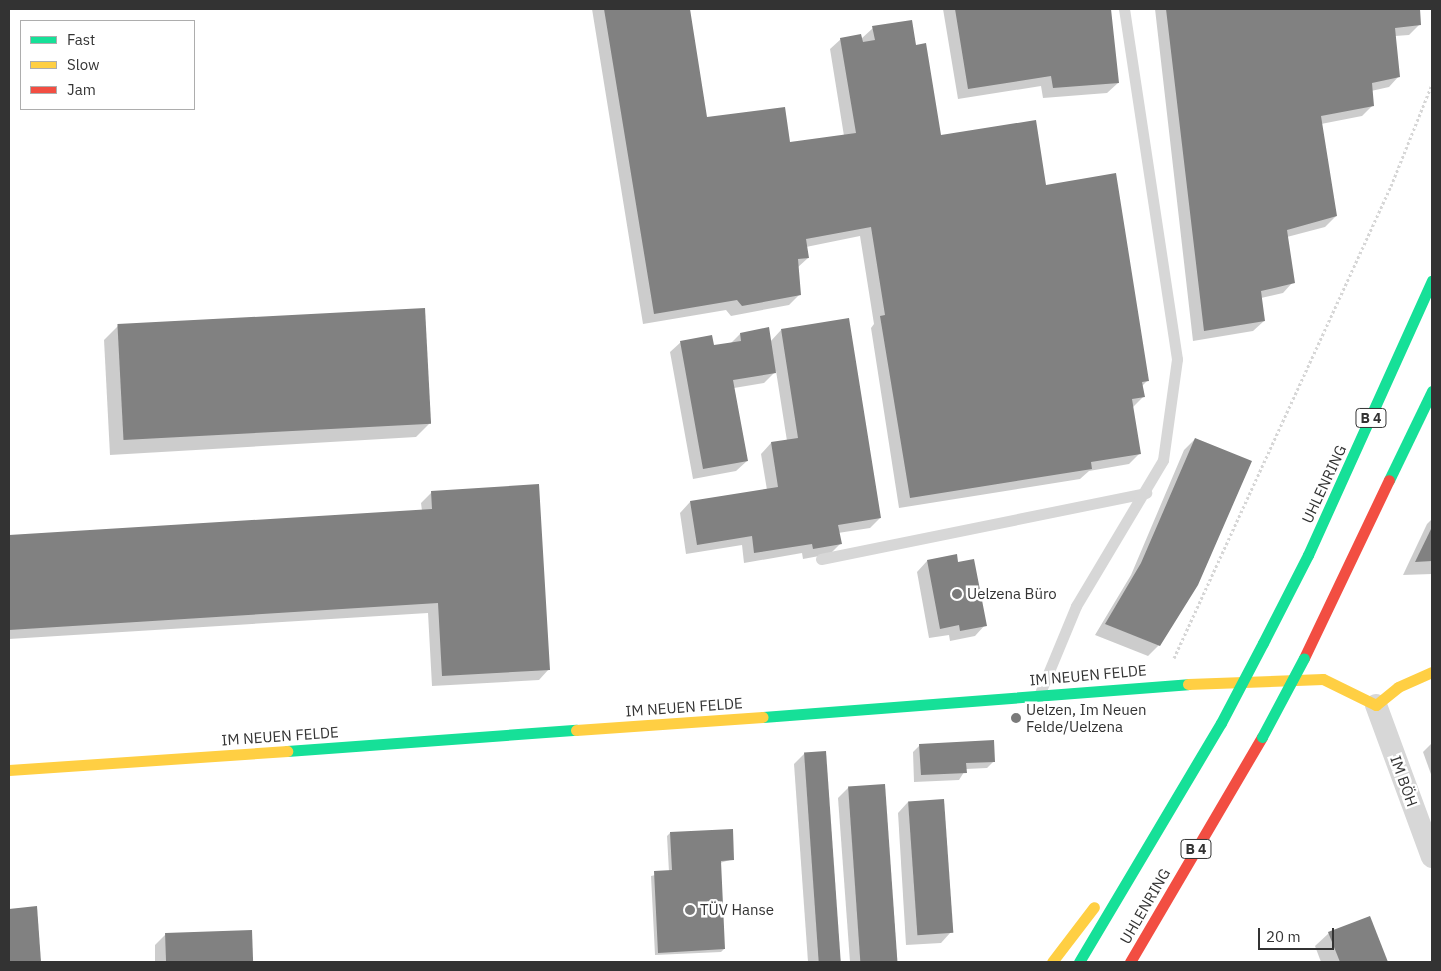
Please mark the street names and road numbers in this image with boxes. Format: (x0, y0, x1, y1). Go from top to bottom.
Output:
road number: B 4 (1355, 406, 1387, 429)
street label: UHLENRING (1298, 442, 1350, 526)
street label: IM NEUEN FELDE (1029, 661, 1147, 689)
street label: IM NEUEN FELDE (625, 694, 743, 720)
street label: IM NEUEN FELDE (221, 723, 339, 749)
street label: IM BÖH (1387, 753, 1421, 809)
road number: B 4 (1180, 838, 1212, 861)
street label: UHLENRING (1116, 865, 1174, 947)

